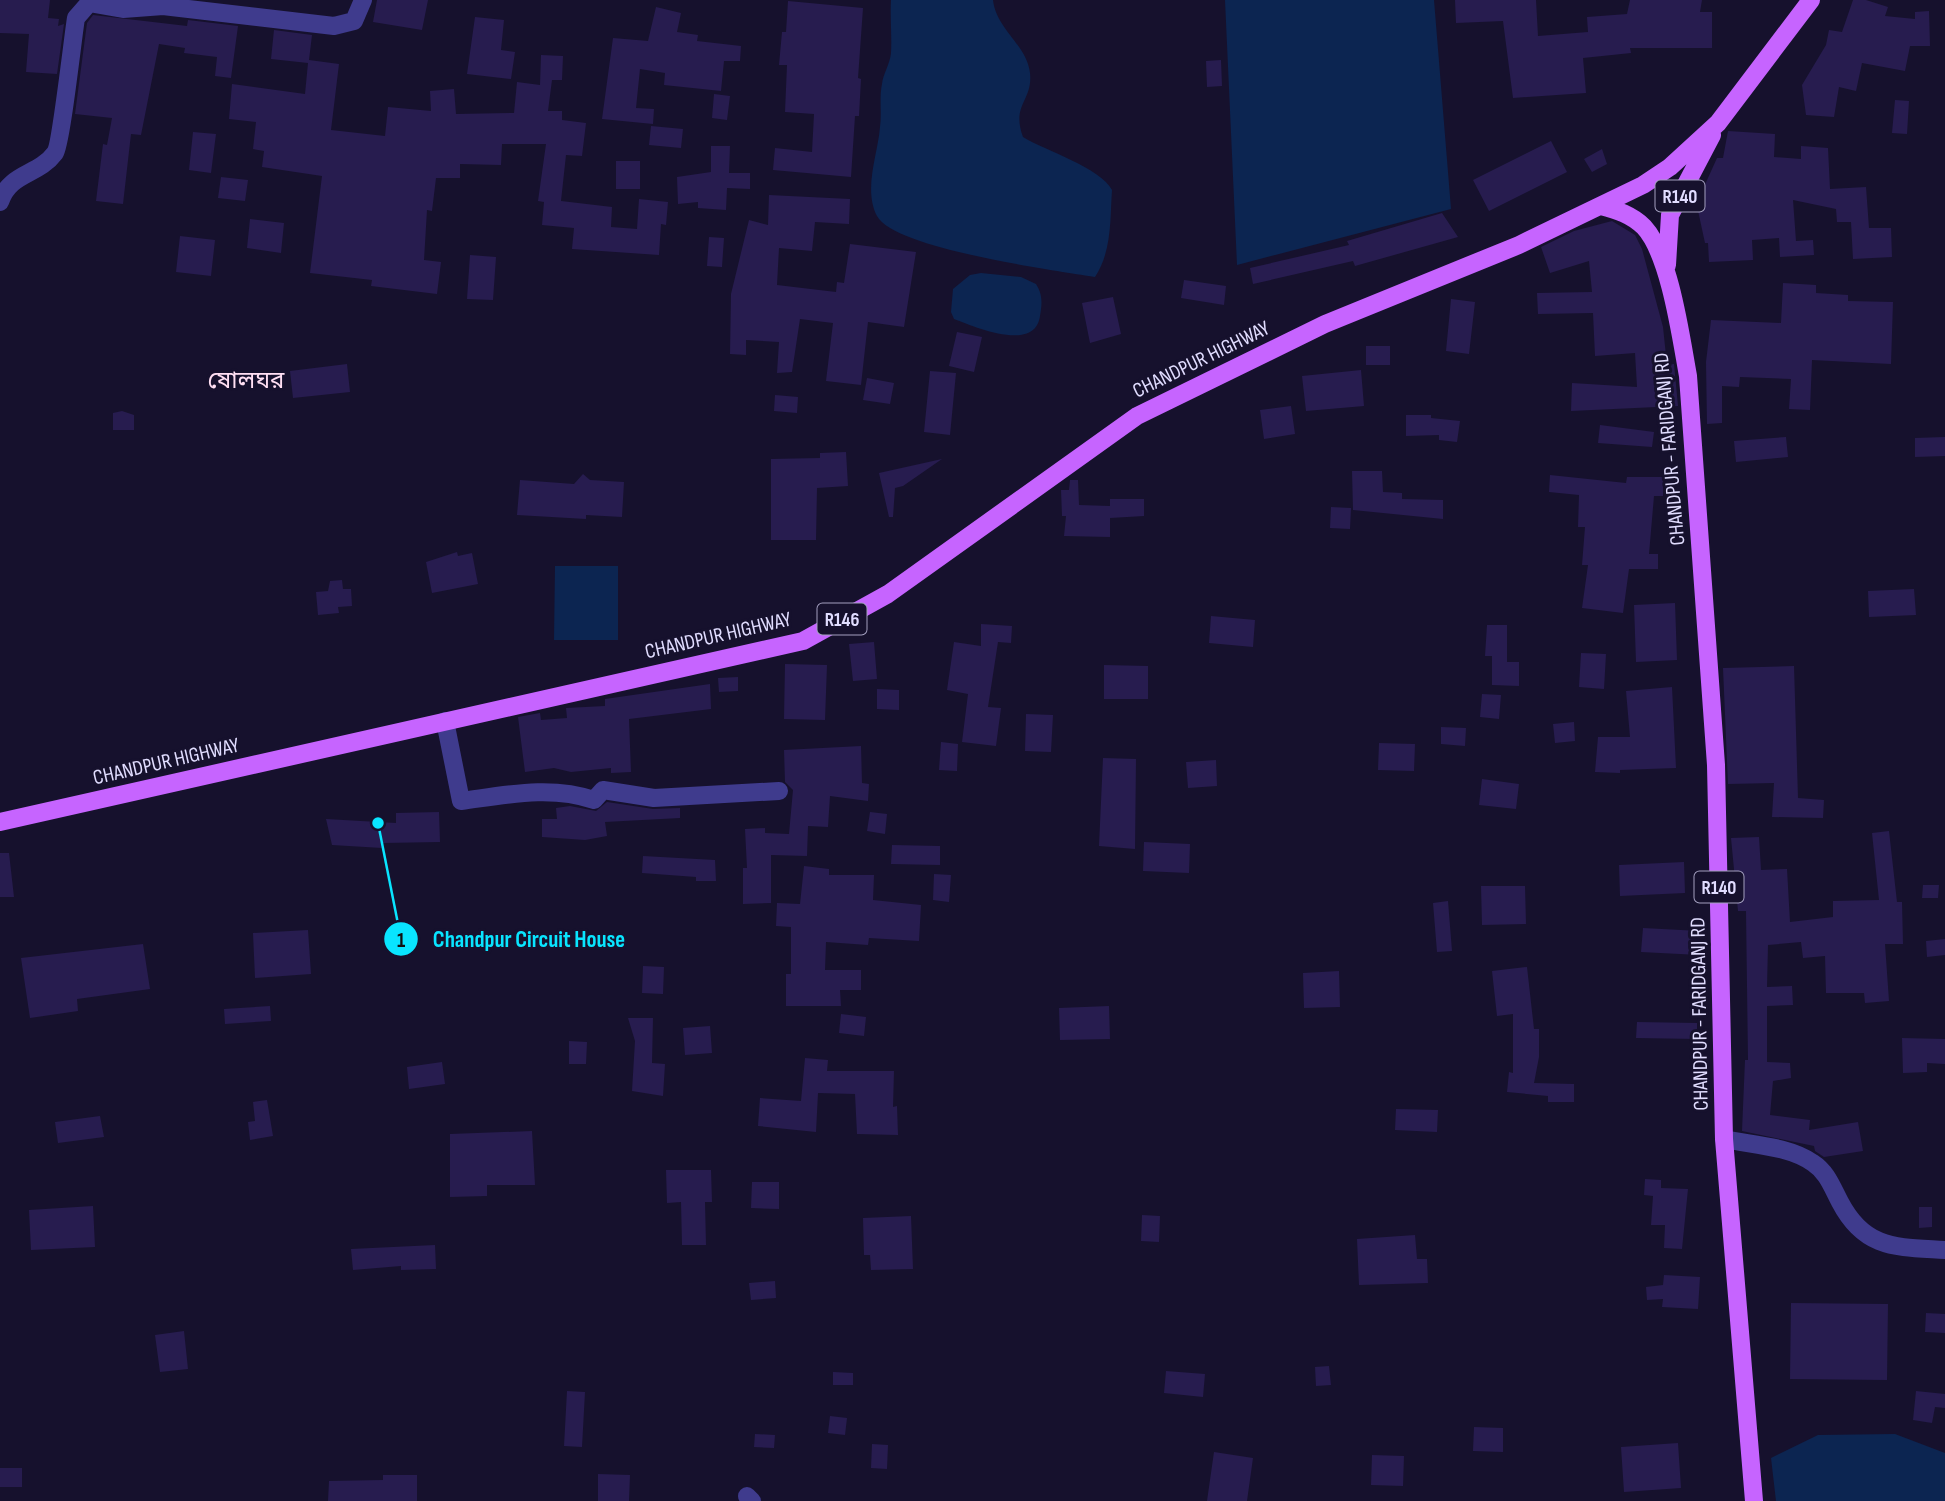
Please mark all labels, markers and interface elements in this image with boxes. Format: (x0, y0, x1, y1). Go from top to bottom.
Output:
road number: R140 (1656, 180, 1704, 212)
street label: CHANDPUR HIGHWAY (1129, 315, 1274, 403)
street label: CHANDPUR - FARIDGANJ RD (1649, 352, 1690, 546)
district label: ষোলঘর (208, 366, 285, 395)
road number: R146 (818, 604, 866, 634)
street label: CHANDPUR HIGHWAY (643, 606, 794, 664)
street label: CHANDPUR HIGHWAY (91, 732, 242, 790)
road number: R140 (1694, 872, 1744, 902)
callout: Chandpur Circuit House (384, 917, 639, 961)
street label: CHANDPUR - FARIDGANJ RD (1685, 917, 1714, 1111)
text: Chandpur Circuit House (433, 926, 625, 954)
text: 1 (397, 928, 405, 953)

